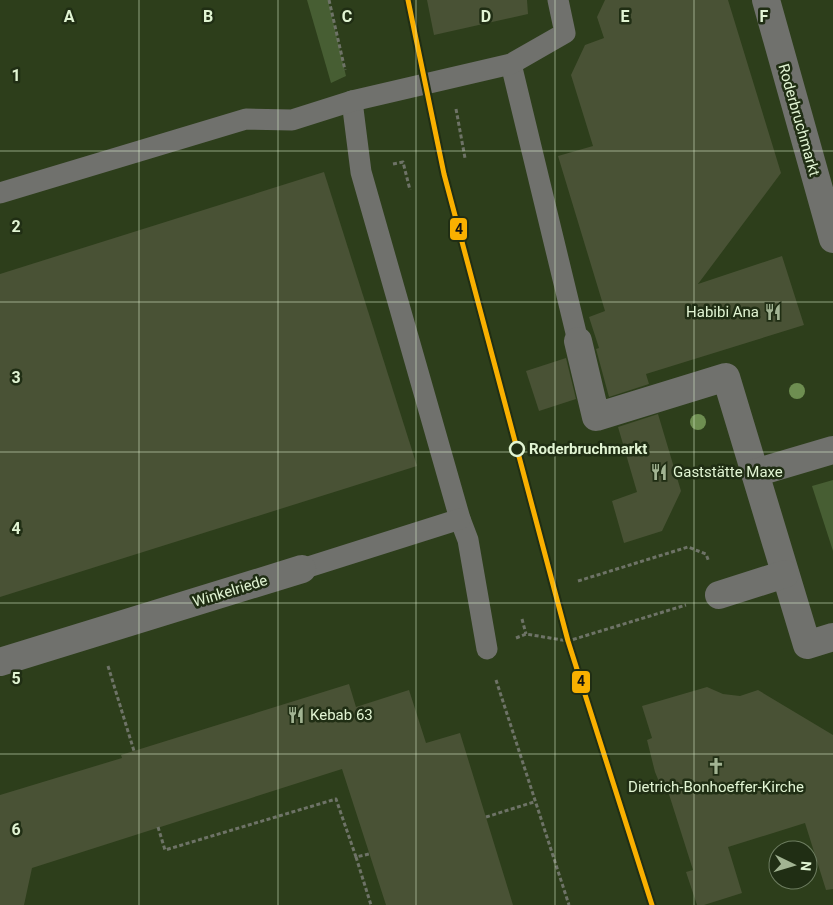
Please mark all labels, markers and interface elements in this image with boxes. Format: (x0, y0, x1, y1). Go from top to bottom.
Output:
text: A (64, 7, 75, 26)
text: B (203, 7, 213, 26)
text: C (342, 7, 352, 26)
text: D (481, 7, 491, 26)
text: E (621, 7, 630, 26)
text: F (760, 7, 769, 26)
street label: Roderbruchmarkt (774, 62, 824, 178)
text: 1 (11, 66, 21, 85)
text: 2 (11, 217, 21, 236)
line badge: 4 (449, 217, 468, 241)
text: 4 (455, 221, 463, 237)
restaurant icon: Habibi Ana (763, 302, 783, 322)
place label: Habibi Ana (686, 303, 759, 321)
text: 3 (11, 368, 21, 387)
place label: Roderbruchmarkt (529, 440, 647, 458)
marker: Roderbruchmarkt (509, 441, 525, 457)
restaurant icon: Gaststätte Maxe (649, 462, 669, 482)
place label: Gaststätte Maxe (673, 463, 783, 481)
text: 4 (11, 519, 21, 538)
street label: Winkelriede (190, 571, 270, 611)
text: 5 (11, 669, 21, 688)
line badge: 4 (571, 670, 591, 694)
text: 4 (577, 673, 585, 689)
restaurant icon: Kebab 63 (286, 705, 306, 725)
place label: Kebab 63 (310, 706, 373, 724)
church icon: Dietrich-Bonhoeffer-Kirche (706, 756, 726, 776)
place label: Dietrich-Bonhoeffer-Kirche (628, 778, 804, 796)
text: 6 (11, 820, 21, 839)
north arrow (768, 840, 818, 890)
text: N (798, 861, 814, 872)

